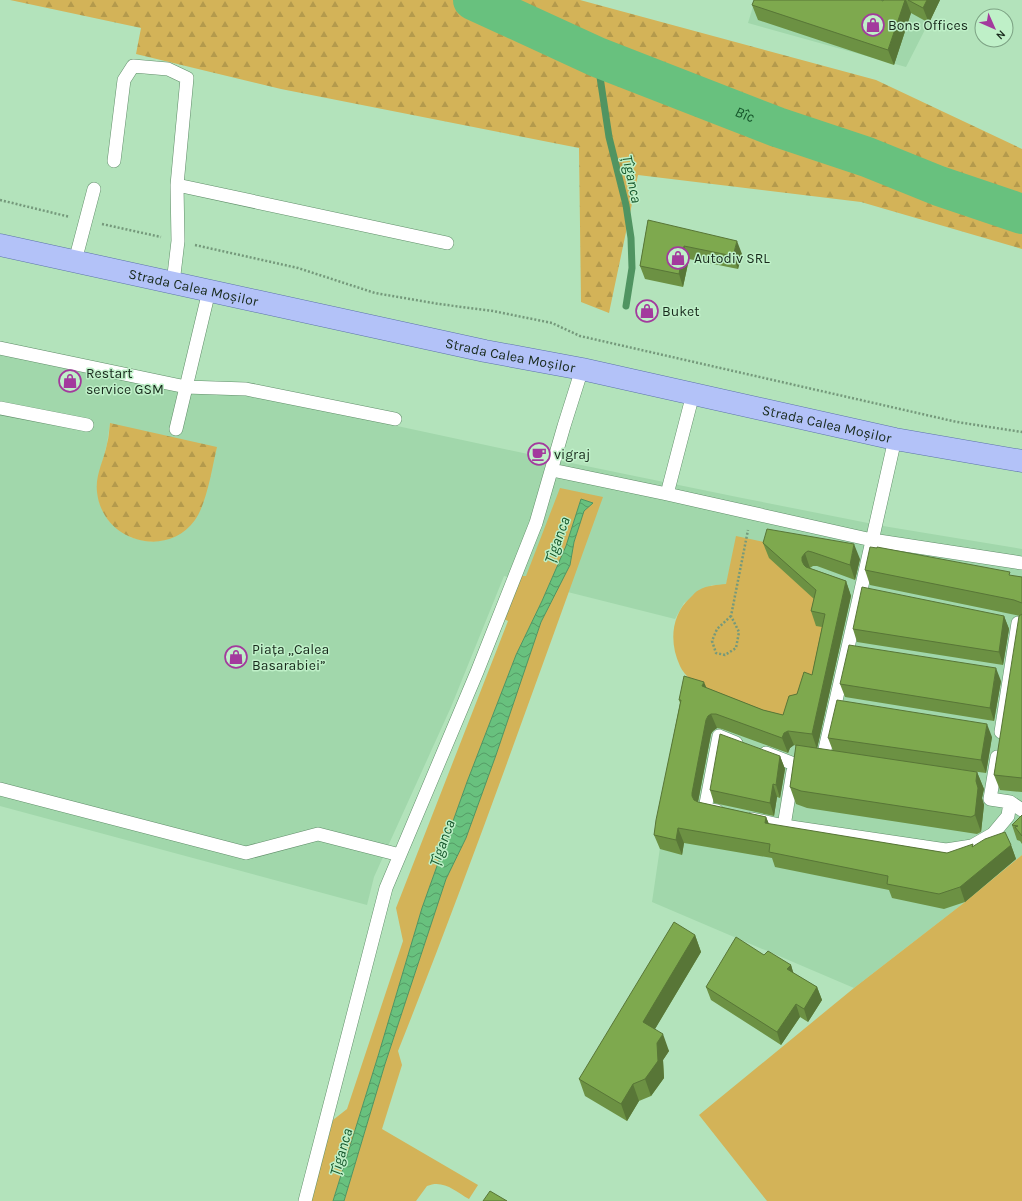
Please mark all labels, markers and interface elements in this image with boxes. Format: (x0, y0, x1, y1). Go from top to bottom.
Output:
north arrow (974, 8, 1014, 48)
shop icon: Bons Offices (860, 12, 886, 38)
place label: Bons Offices (888, 17, 968, 34)
text: N (993, 27, 1008, 42)
water label: Bîc (732, 103, 757, 126)
water label: Țîganca (618, 153, 646, 205)
shop icon: Autodiv SRL (665, 245, 691, 271)
place label: Autodiv SRL (694, 250, 770, 267)
street label: Strada Calea Moșilor (127, 265, 261, 310)
shop icon: Buket (634, 298, 660, 324)
place label: Buket (662, 303, 700, 320)
street label: Strada Calea Moșilor (444, 335, 577, 377)
place label: Restart service GSM (86, 365, 164, 398)
shop icon: Restart service GSM (57, 368, 83, 394)
street label: Strada Calea Moșilor (760, 402, 894, 447)
cafe icon: vigraj (526, 441, 552, 467)
place label: vigraj (554, 446, 590, 463)
water label: Țîganca (540, 514, 574, 566)
place label: Piața „Calea Basarabiei” (252, 641, 329, 674)
shop icon: Piața „Calea Basarabiei” (223, 644, 249, 670)
water label: Țîganca (425, 817, 459, 869)
water label: Țîganca (326, 1126, 356, 1178)

